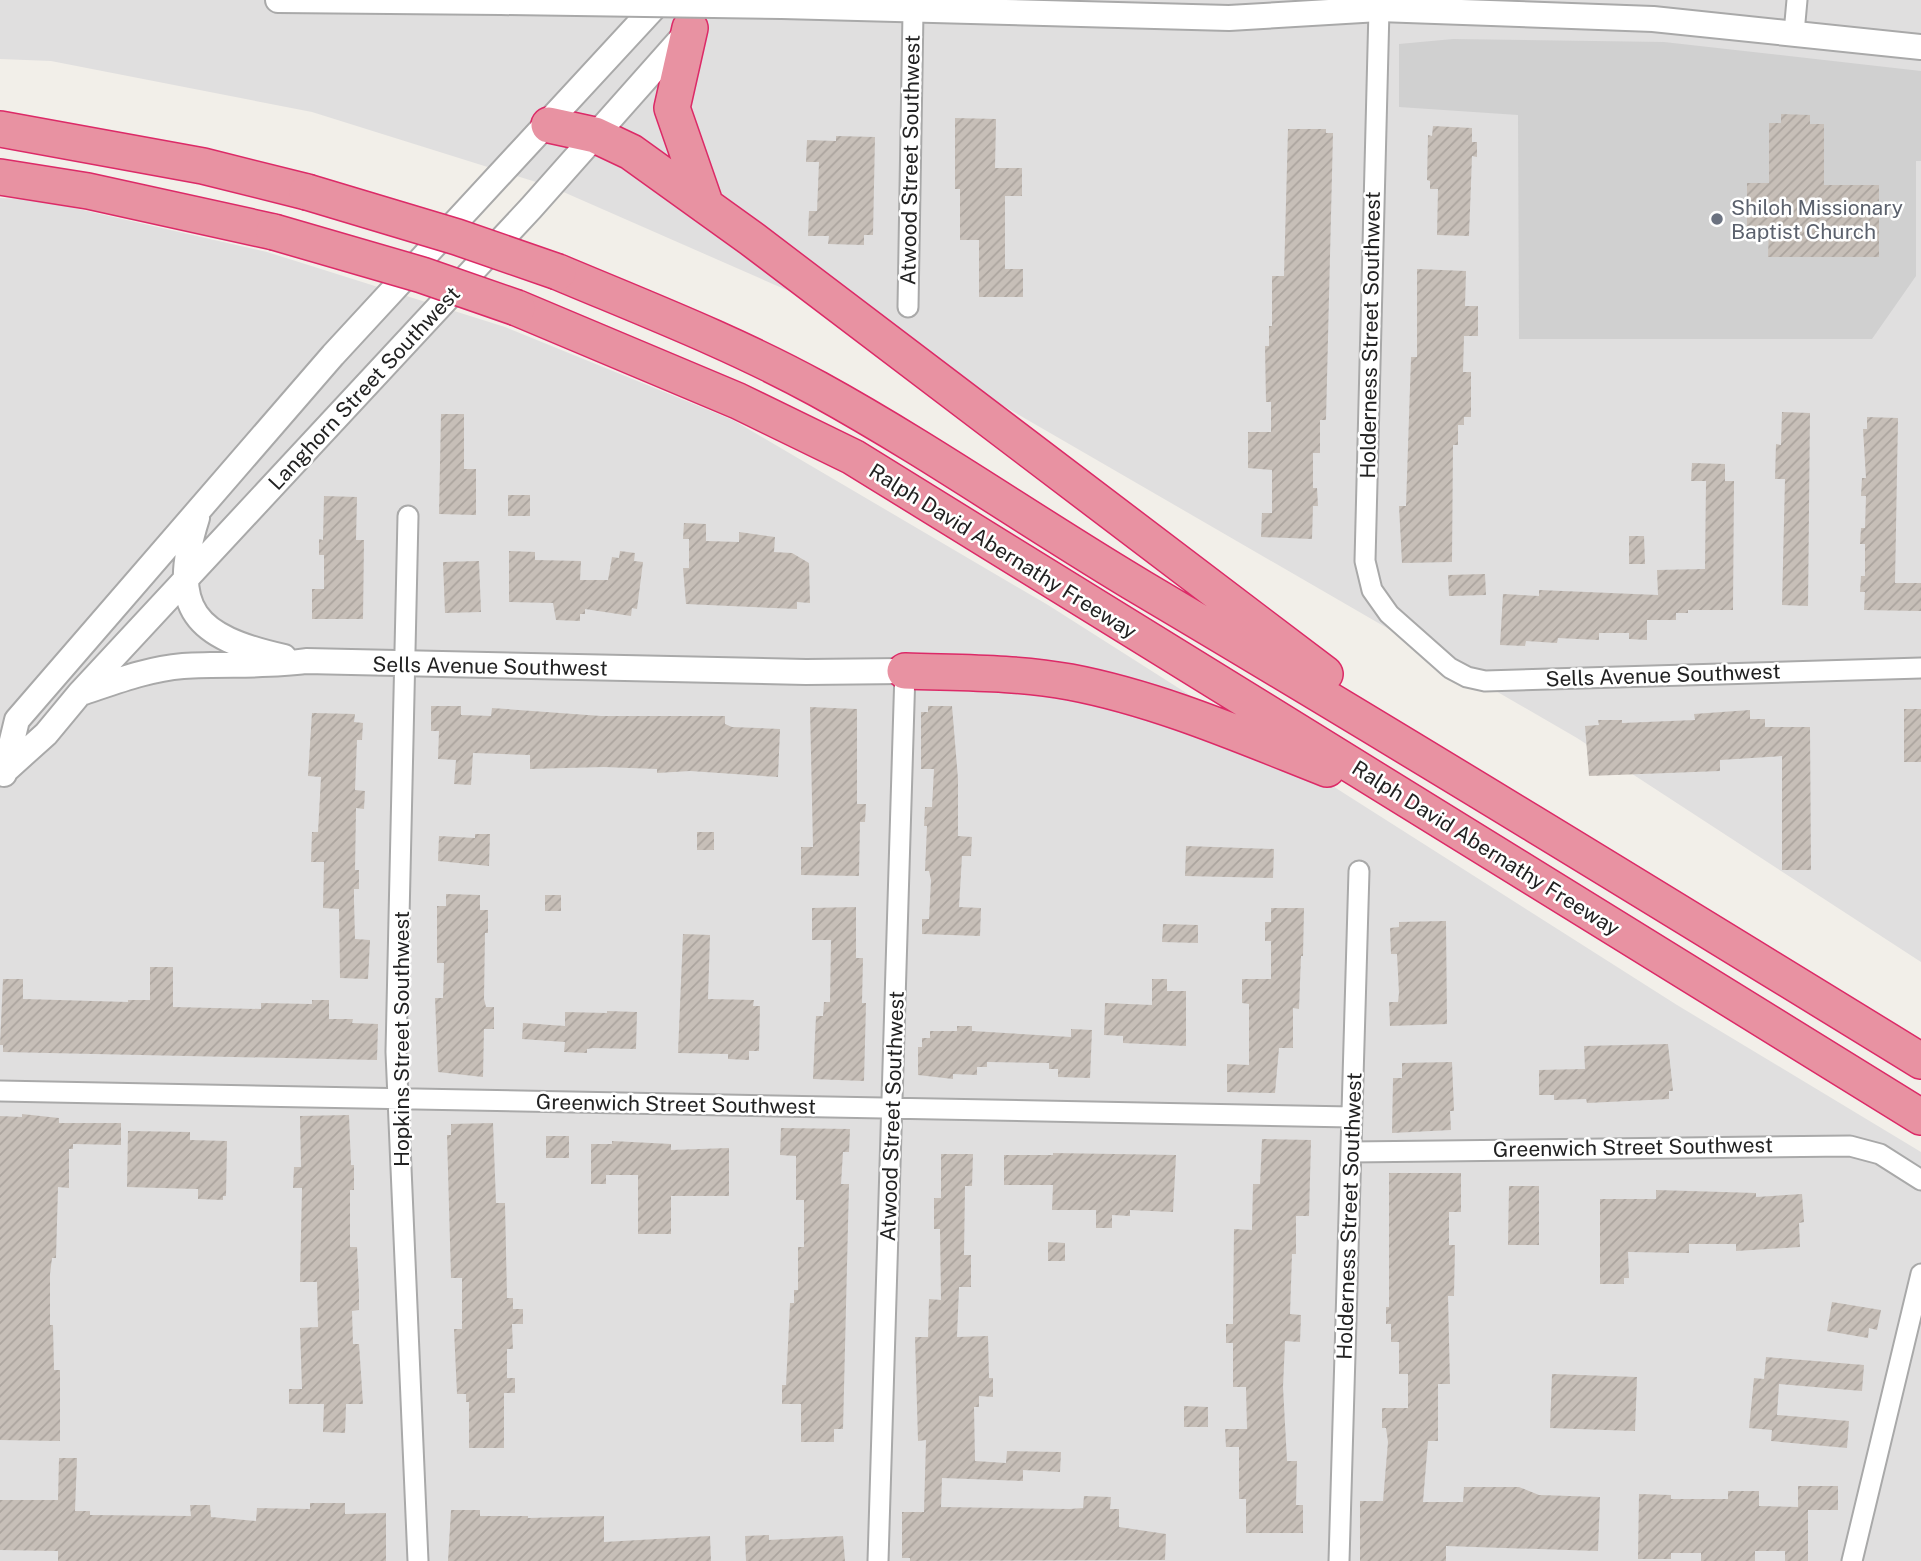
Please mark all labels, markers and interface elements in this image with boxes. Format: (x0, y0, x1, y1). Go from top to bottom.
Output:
street label: Atwood Street Southwest (895, 35, 925, 285)
street label: Holderness Street Southwest (1355, 191, 1385, 479)
place label: Shiloh Missionary Baptist Church (1731, 195, 1903, 244)
marker: Shiloh Missionary Baptist Church (1709, 211, 1725, 227)
street label: Langhorn Street Southwest (263, 281, 465, 495)
street label: Ralph David Abernathy Freeway (865, 458, 1141, 644)
street label: Sells Avenue Southwest (372, 651, 608, 681)
street label: Sells Avenue Southwest (1545, 658, 1781, 692)
street label: Ralph David Abernathy Freeway (1348, 755, 1624, 941)
street label: Hopkins Street Southwest (389, 911, 414, 1167)
street label: Atwood Street Southwest (875, 990, 909, 1242)
street label: Holderness Street Southwest (1331, 1072, 1367, 1360)
street label: Greenwich Street Southwest (536, 1089, 816, 1119)
street label: Greenwich Street Southwest (1493, 1132, 1773, 1162)

